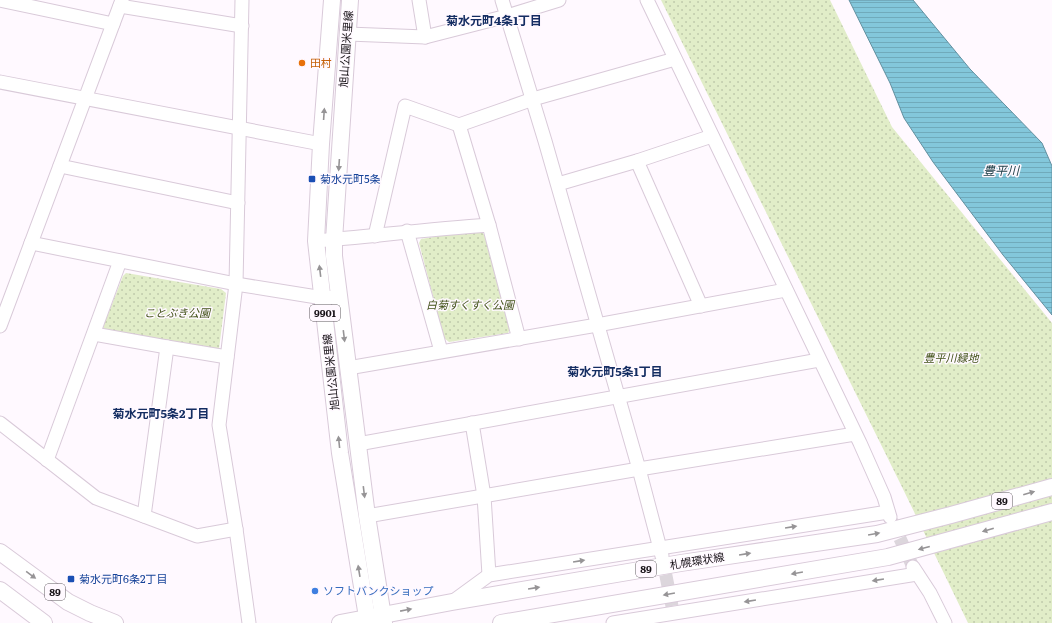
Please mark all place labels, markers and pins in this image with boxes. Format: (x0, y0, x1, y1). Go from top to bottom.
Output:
place label: 田村 (310, 54, 332, 70)
marker: 田村 (297, 58, 307, 68)
place label: 菊水元町5条 (320, 170, 381, 186)
marker: 菊水元町5条 (307, 174, 317, 184)
place label: 菊水元町6条2丁目 (79, 570, 167, 586)
marker: 菊水元町6条2丁目 (66, 574, 76, 584)
place label: ソフトバンクショップ (323, 582, 434, 598)
marker: ソフトバンクショップ (310, 586, 320, 596)

